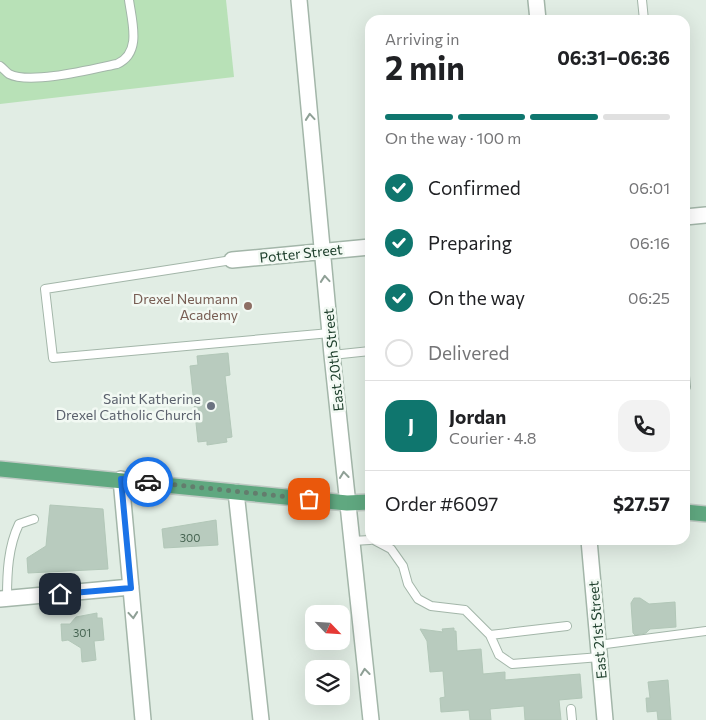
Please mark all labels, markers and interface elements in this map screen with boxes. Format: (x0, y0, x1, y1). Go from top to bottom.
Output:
text: Arriving in (385, 29, 459, 48)
text: 06:31–06:36 (557, 46, 670, 69)
text: 2 min (385, 47, 465, 87)
one-way arrow (305, 113, 316, 121)
text: On the way · 100 m (385, 128, 521, 147)
icon: check (385, 174, 413, 202)
text: Confirmed (428, 176, 521, 199)
text: 06:01 (629, 178, 670, 197)
icon: check (385, 229, 413, 257)
text: Preparing (428, 231, 512, 254)
text: 06:16 (630, 233, 670, 252)
street label: Potter Street (259, 240, 344, 266)
one-way arrow (320, 274, 331, 282)
icon: check (385, 284, 413, 312)
text: On the way (428, 286, 525, 309)
text: 06:25 (628, 288, 670, 307)
place label: Drexel Neumann Academy (133, 290, 238, 323)
marker: Drexel Neumann Academy (242, 300, 254, 312)
street label: East 20th Street (319, 308, 347, 412)
text: Delivered (428, 341, 509, 364)
place label: Saint Katherine Drexel Catholic Church (56, 390, 201, 423)
marker: Saint Katherine Drexel Catholic Church (205, 400, 217, 412)
button: phone (618, 400, 670, 452)
text: Jordan (449, 405, 506, 428)
text: J (408, 414, 414, 437)
text: Courier · 4.8 (449, 428, 536, 447)
courier (123, 457, 173, 507)
icon: car (134, 468, 162, 496)
one-way arrow (339, 471, 350, 479)
pin (288, 478, 330, 520)
icon: bag (295, 485, 323, 513)
text: Order #6097 (385, 492, 498, 515)
text: $27.57 (613, 492, 670, 515)
house number: 300 (180, 531, 200, 544)
pin (39, 573, 81, 615)
icon: home (46, 580, 74, 608)
street label: East 21st Street (584, 580, 610, 680)
north arrow (305, 605, 350, 650)
map controls (305, 605, 350, 705)
one-way arrow (127, 611, 138, 619)
house number: 301 (73, 626, 91, 639)
button: layers (305, 660, 350, 705)
one-way arrow (360, 667, 371, 675)

